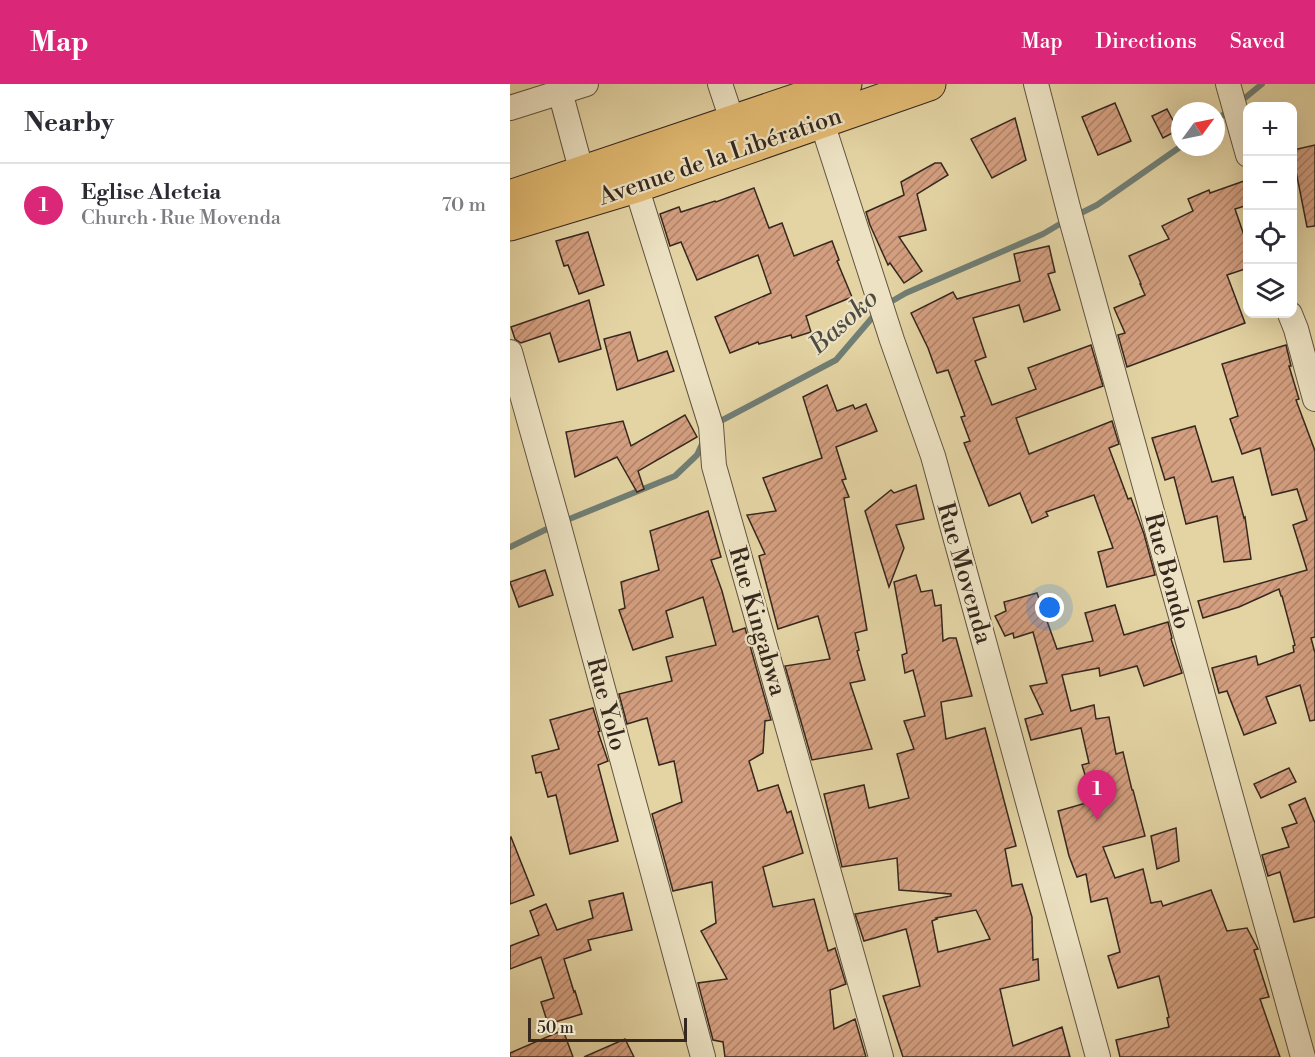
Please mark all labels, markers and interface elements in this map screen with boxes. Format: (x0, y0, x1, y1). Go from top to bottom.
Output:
text: Map (30, 25, 89, 60)
text: Map (1021, 29, 1063, 55)
text: Directions (1096, 29, 1197, 55)
text: Saved (1230, 29, 1285, 55)
street label: Avenue de la Libération (594, 101, 846, 213)
north arrow (1171, 102, 1225, 156)
map controls (1243, 102, 1297, 318)
button: + (1243, 102, 1297, 156)
text: Nearby (24, 107, 114, 139)
button: − (1243, 156, 1297, 210)
text: Eglise Aleteia (81, 179, 221, 206)
text: 1 (39, 193, 48, 218)
text: 70 m (442, 193, 486, 218)
text: Church · Rue Movenda (81, 206, 281, 231)
button: locate (1243, 210, 1297, 264)
button: layers (1243, 264, 1297, 318)
water label: Basoko (802, 282, 885, 362)
street label: Rue Movenda (930, 499, 999, 648)
street label: Rue Bondo (1137, 510, 1197, 633)
street label: Rue Kingabwa (721, 543, 793, 700)
your location (1035, 593, 1064, 622)
street label: Rue Yolo (579, 654, 633, 754)
pin: 1 (1078, 770, 1116, 820)
scale bar (528, 1015, 687, 1042)
text: 50 m (537, 1018, 574, 1038)

